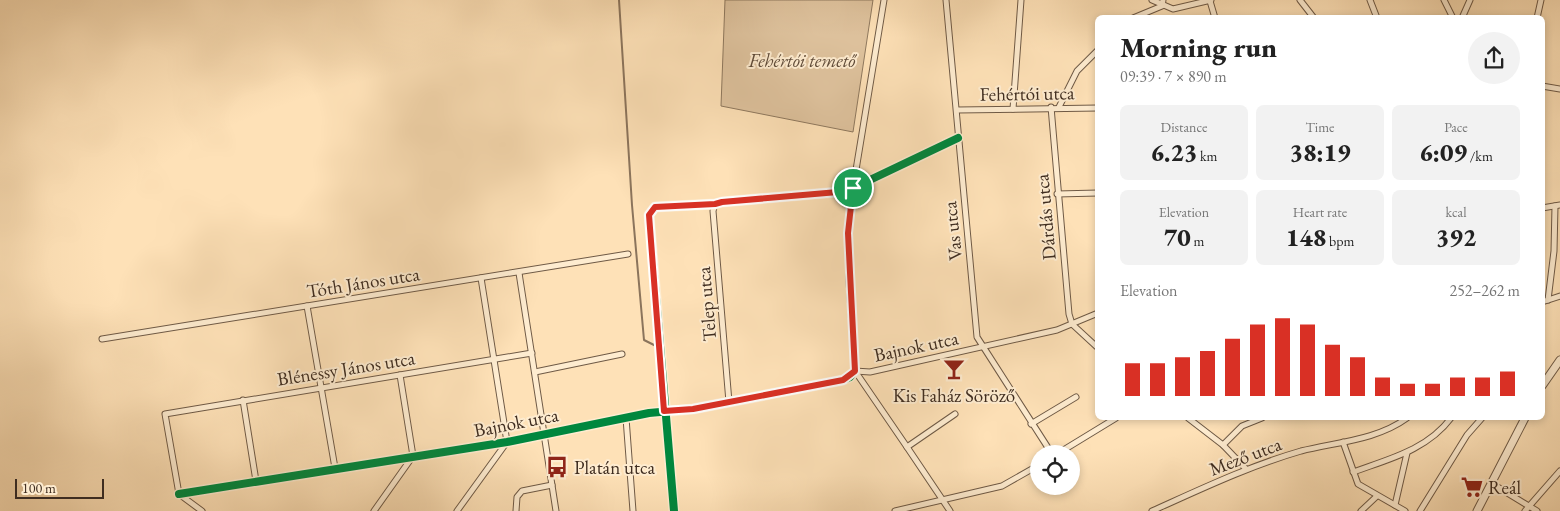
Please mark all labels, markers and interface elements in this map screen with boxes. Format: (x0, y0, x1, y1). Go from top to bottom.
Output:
text: Morning run (1120, 29, 1277, 65)
button: share (1468, 32, 1520, 84)
park label: Fehértói temető (747, 48, 857, 73)
text: 09:39 · 7 × 890 m (1120, 66, 1227, 87)
street label: Fehértói utca (979, 80, 1075, 107)
text: Distance (1161, 118, 1207, 136)
text: Time (1305, 118, 1335, 136)
text: Pace (1444, 118, 1468, 136)
text: 6.23 (1150, 136, 1197, 168)
text: 38:19 (1289, 136, 1351, 168)
text: 6:09 (1419, 136, 1467, 168)
text: km (1197, 147, 1218, 165)
text: /km (1467, 147, 1493, 165)
pin (832, 167, 874, 209)
street label: Dárdás utca (1029, 172, 1062, 261)
icon: arrive (839, 174, 867, 202)
street label: Vas utca (937, 200, 968, 262)
text: Elevation (1159, 203, 1209, 221)
text: Heart rate (1293, 203, 1347, 221)
text: kcal (1446, 203, 1467, 221)
text: 70 (1164, 221, 1191, 253)
text: 148 (1286, 221, 1326, 253)
text: 392 (1436, 221, 1476, 253)
text: m (1191, 232, 1204, 250)
text: bpm (1326, 232, 1354, 250)
street label: Tóth János utca (305, 261, 422, 304)
street label: Telep utca (691, 265, 722, 342)
text: Elevation (1120, 280, 1178, 301)
text: 252–262 m (1449, 280, 1520, 301)
street label: Bajnok utca (872, 325, 961, 368)
street label: Blénessy János utca (275, 345, 417, 392)
bar icon: Kis Faház Söröző (941, 356, 967, 382)
place label: Kis Faház Söröző (893, 383, 1015, 408)
street label: Bajnok utca (472, 402, 561, 443)
street label: Mező utca (1205, 431, 1285, 482)
map controls (1030, 445, 1080, 495)
button: locate (1030, 445, 1080, 495)
bus stop icon: Platán utca (544, 454, 570, 480)
place label: Platán utca (574, 455, 655, 480)
supermarket icon: Reál (1459, 474, 1485, 500)
place label: Reál (1488, 475, 1522, 500)
scale bar (15, 476, 104, 499)
text: 100 m (22, 479, 56, 497)

